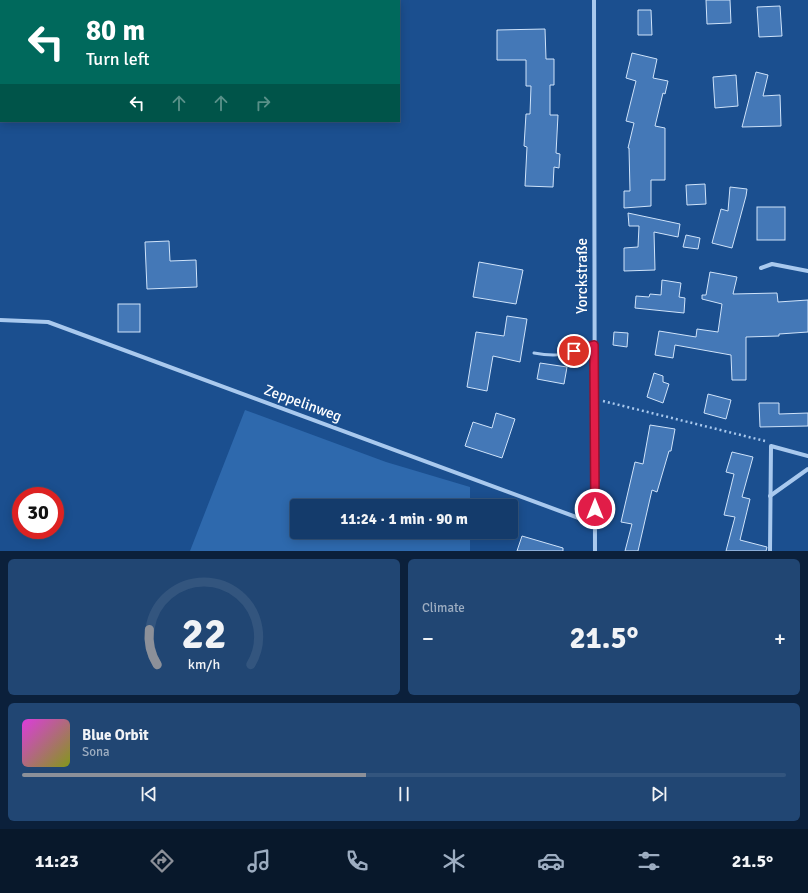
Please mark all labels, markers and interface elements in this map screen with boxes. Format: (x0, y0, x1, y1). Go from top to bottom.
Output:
text: 80 m (86, 14, 145, 48)
icon: left (20, 16, 72, 68)
text: Turn left (86, 48, 149, 70)
icon: left (126, 92, 148, 114)
icon: ahead (168, 92, 190, 114)
icon: ahead (210, 92, 232, 114)
icon: right (252, 92, 274, 114)
street label: Yorckstraße (573, 238, 591, 314)
pin (557, 334, 591, 368)
icon: arrive (563, 340, 585, 362)
street label: Zeppelinweg (262, 381, 344, 425)
speed limit sign: 30 (12, 487, 64, 539)
position arrow (574, 488, 616, 530)
text: 11:24 · 1 min · 90 m (340, 510, 468, 528)
text: Climate (422, 600, 465, 616)
text: 22 (182, 609, 226, 660)
text: 21.5° (569, 620, 639, 657)
text: − (422, 625, 434, 652)
text: + (774, 625, 786, 652)
text: km/h (188, 656, 220, 673)
text: Blue Orbit (82, 726, 149, 744)
text: Sona (82, 744, 110, 760)
icon: previous (138, 783, 160, 805)
icon: pause (393, 783, 415, 805)
icon: next (648, 783, 670, 805)
icon: directions (148, 847, 176, 875)
icon: music (245, 847, 273, 875)
icon: phone (343, 847, 371, 875)
icon: climate (440, 847, 468, 875)
icon: car (537, 847, 565, 875)
icon: filters (635, 847, 663, 875)
text: 11:23 (35, 850, 79, 872)
text: 21.5° (732, 850, 773, 872)

